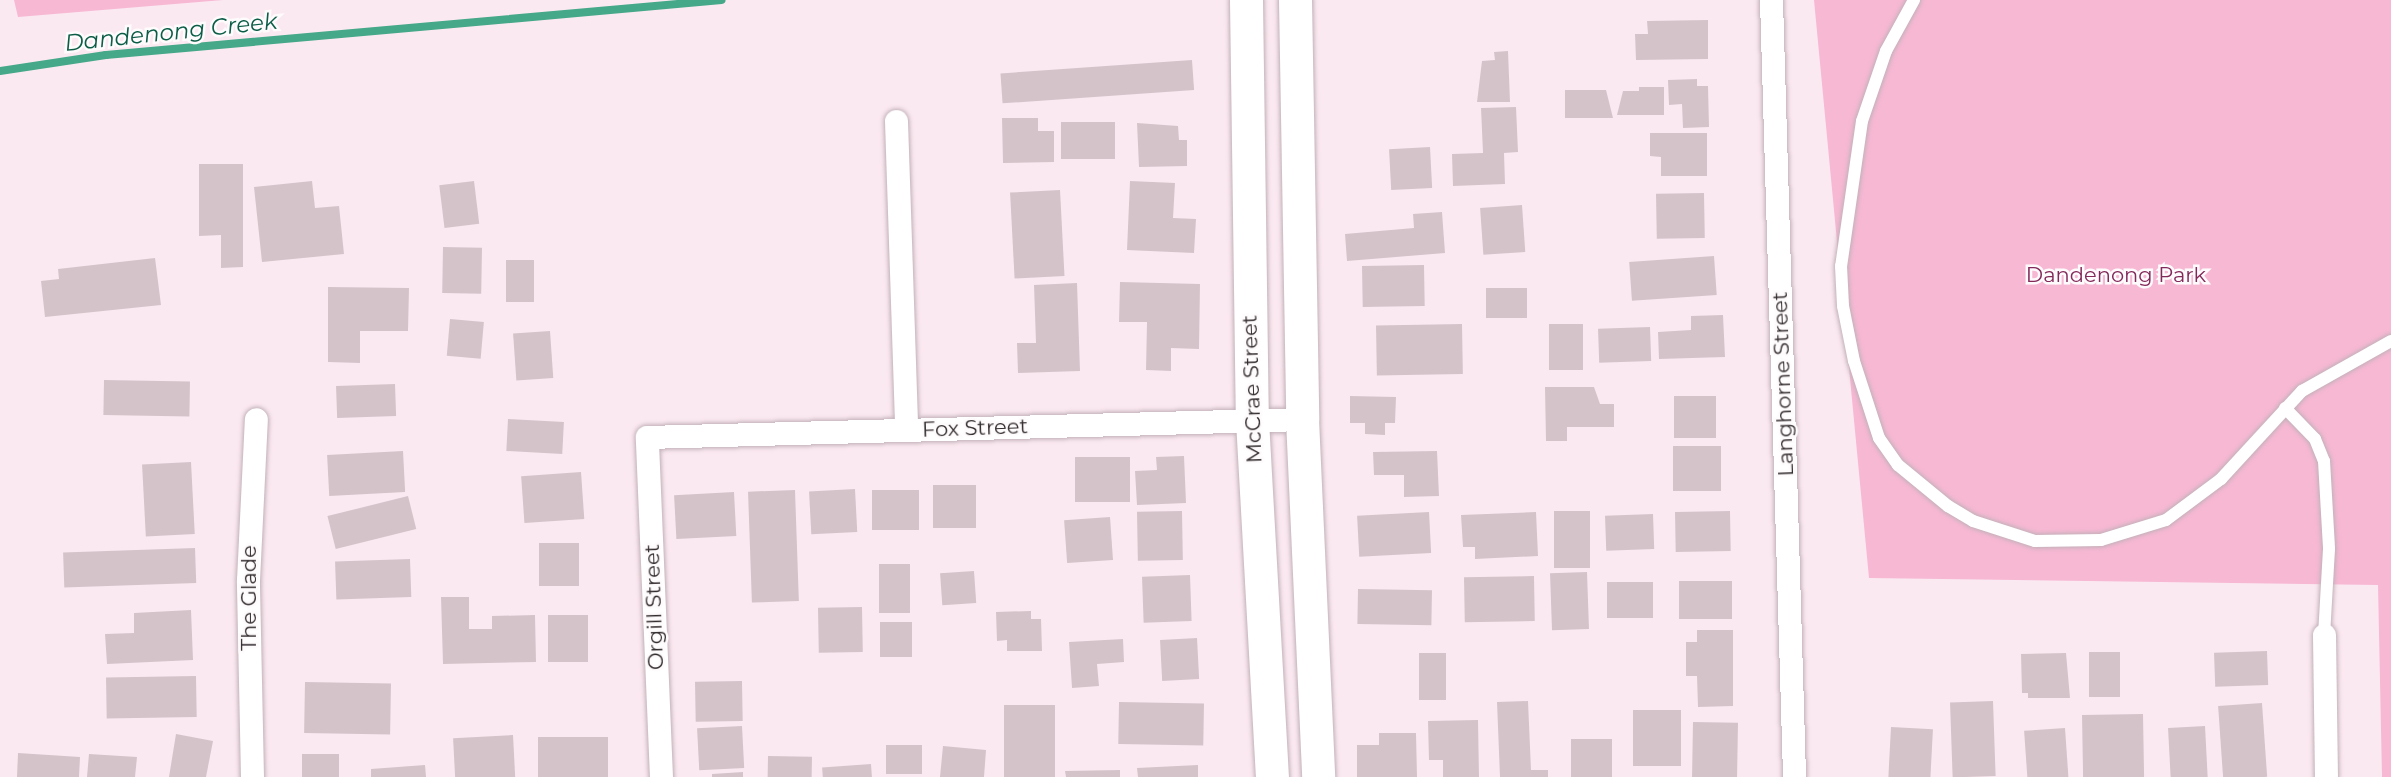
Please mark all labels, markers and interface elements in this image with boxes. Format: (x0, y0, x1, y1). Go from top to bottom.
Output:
water label: Dandenong Creek (63, 7, 279, 57)
park label: Dandenong Park (2026, 262, 2206, 288)
street label: Langhorne Street (1767, 291, 1799, 477)
street label: McCrae Street (1237, 314, 1267, 464)
street label: Fox Street (922, 414, 1028, 442)
street label: Orgill Street (639, 544, 669, 670)
street label: The Glade (236, 545, 262, 651)

